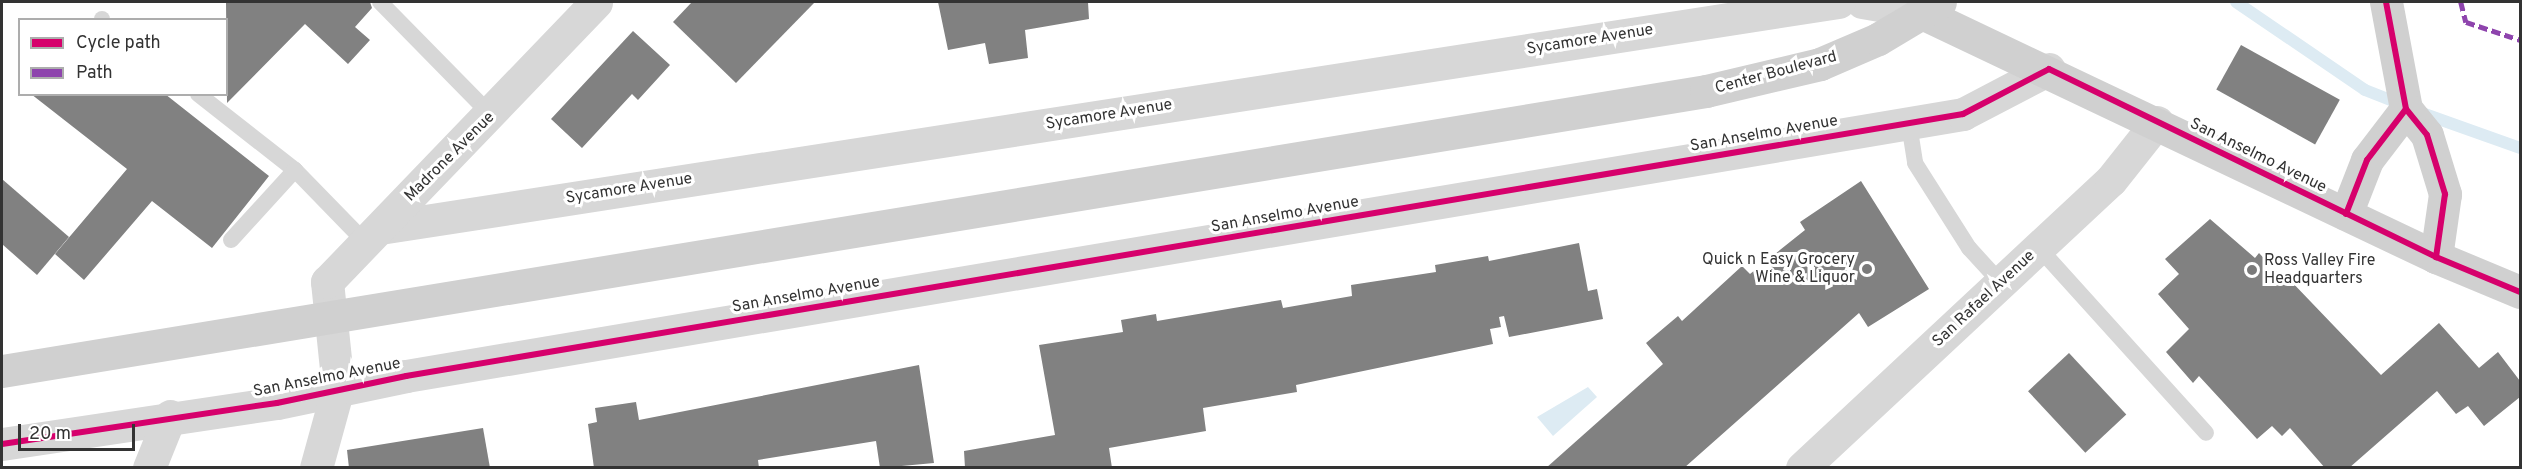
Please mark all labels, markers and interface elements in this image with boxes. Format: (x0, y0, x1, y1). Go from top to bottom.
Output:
legend (18, 18, 228, 96)
street label: Sycamore Avenue (1525, 20, 1655, 60)
text: Cycle path (76, 32, 161, 55)
street label: Center Boulevard (1713, 48, 1839, 98)
text: Path (76, 62, 113, 85)
street label: Sycamore Avenue (1044, 95, 1174, 135)
street label: Madrone Avenue (401, 108, 499, 206)
street label: San Anselmo Avenue (1688, 111, 1840, 157)
street label: San Anselmo Avenue (2186, 114, 2330, 198)
street label: Sycamore Avenue (564, 169, 694, 209)
street label: San Anselmo Avenue (1209, 192, 1361, 238)
street label: San Rafael Avenue (1929, 246, 2039, 352)
place label: Quick n Easy Grocery Wine & Liquor (1702, 250, 1855, 288)
place label: Ross Valley Fire Headquarters (2264, 251, 2376, 289)
marker: Quick n Easy Grocery Wine & Liquor (1860, 262, 1874, 276)
marker: Ross Valley Fire Headquarters (2245, 263, 2259, 277)
street label: San Anselmo Avenue (730, 272, 882, 318)
street label: San Anselmo Avenue (251, 354, 403, 402)
scale bar (21, 412, 138, 450)
text: 20 m (29, 423, 71, 446)

